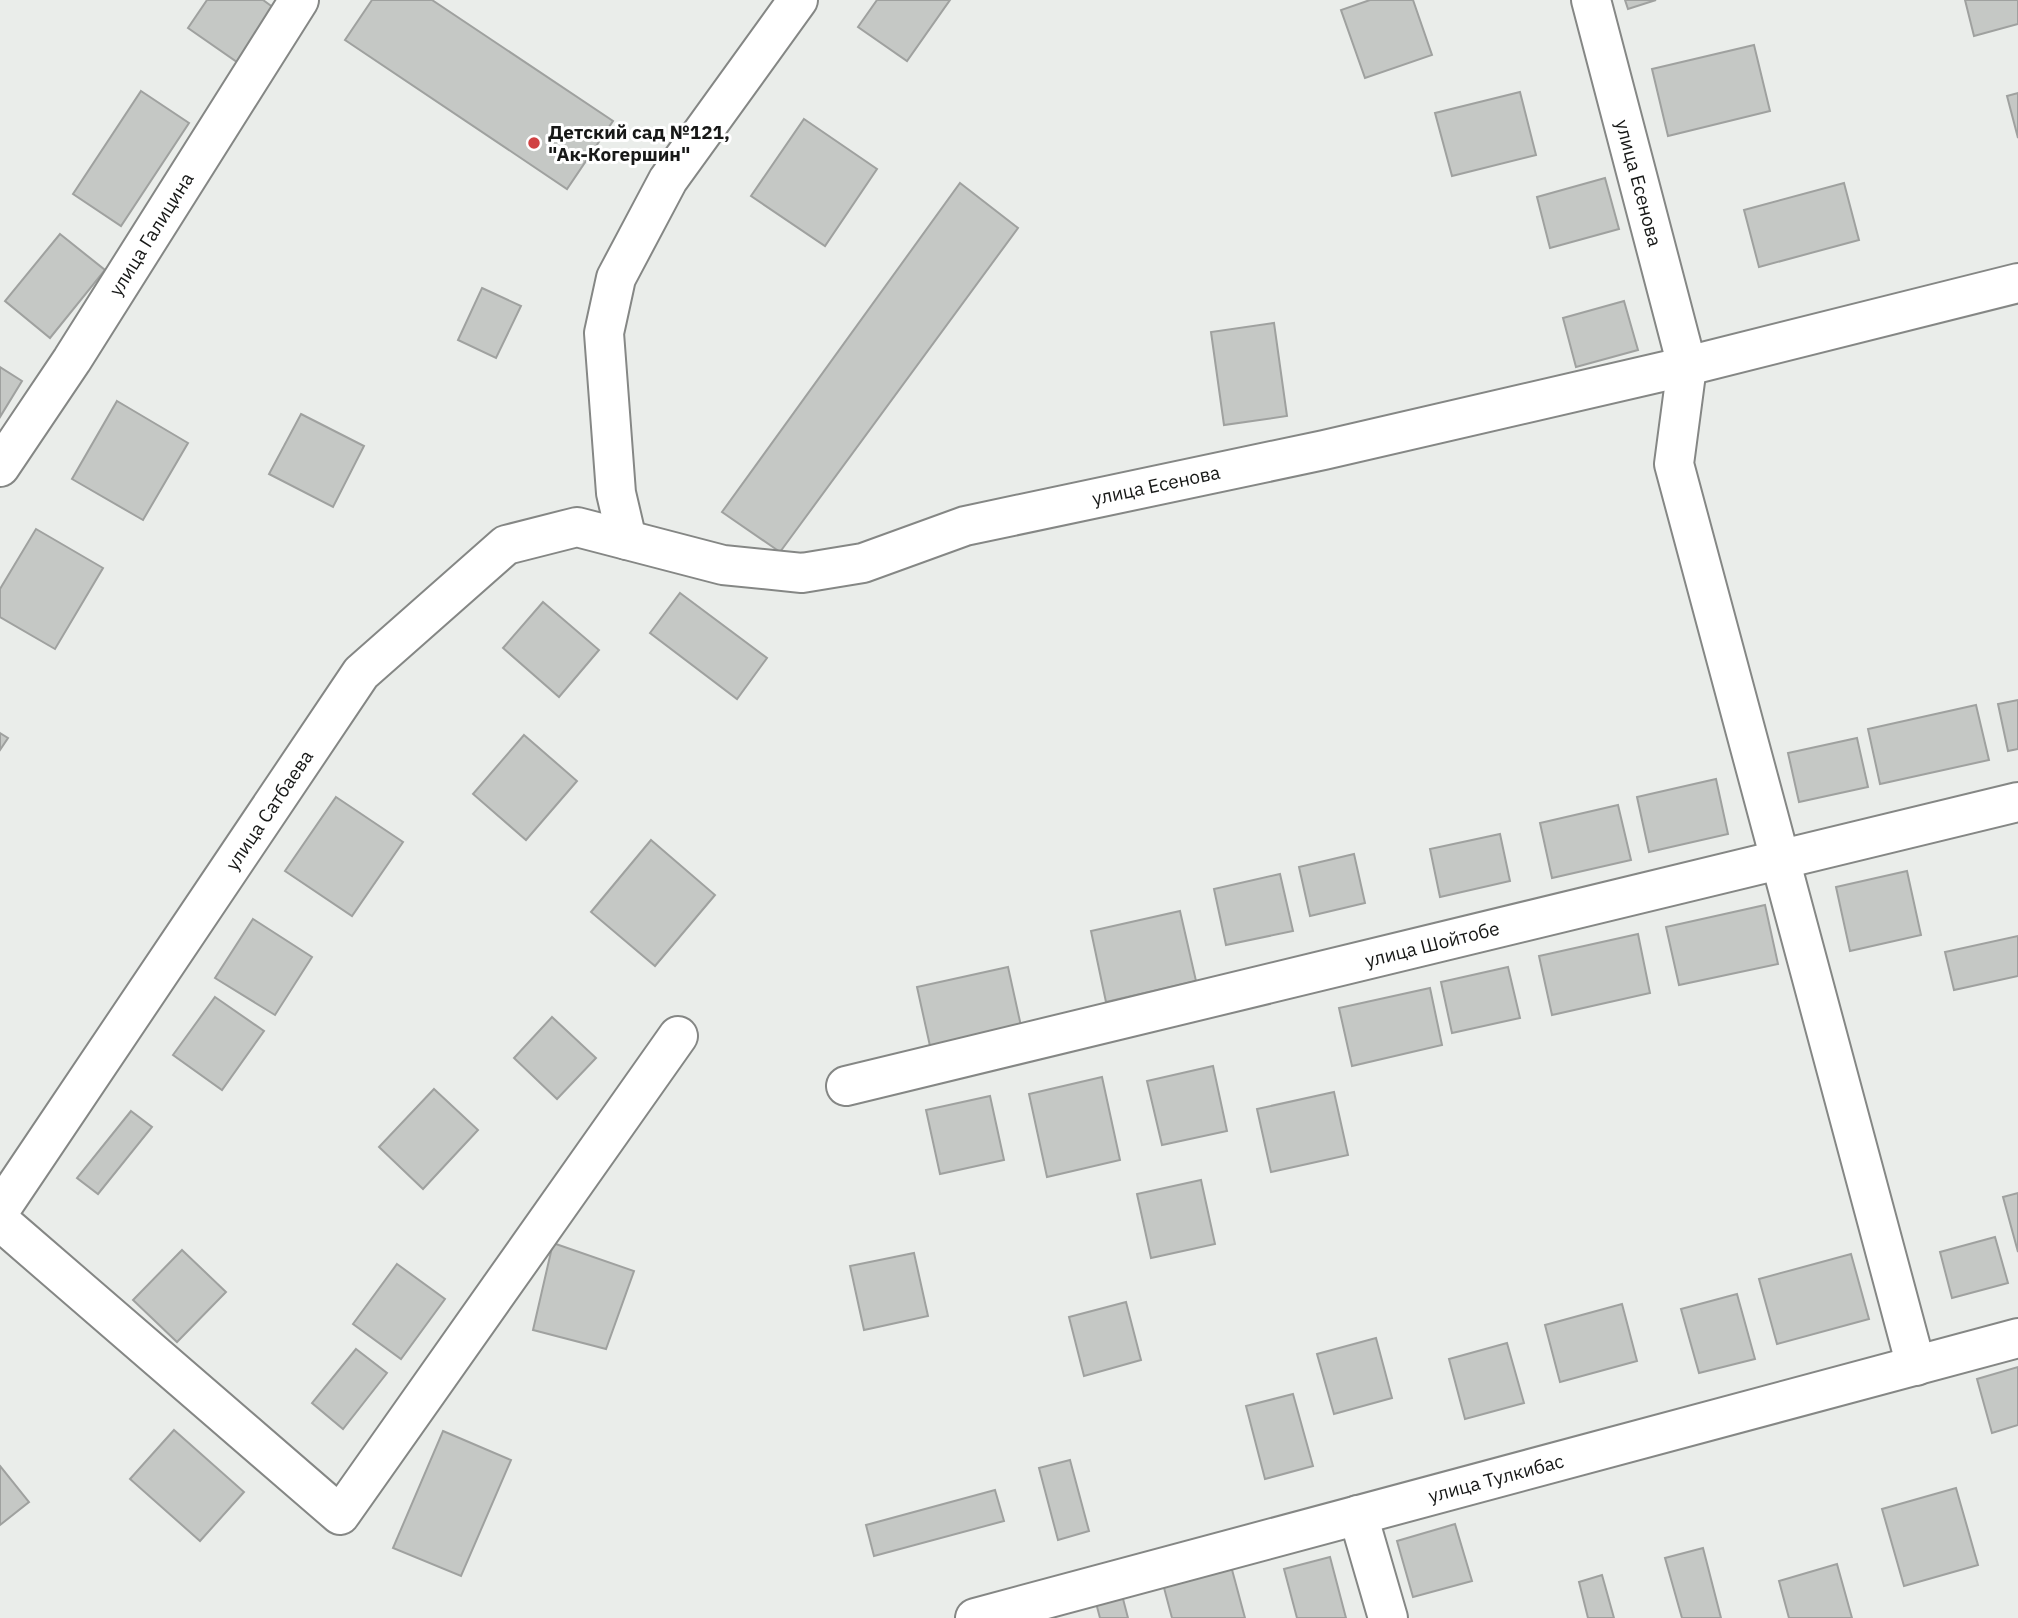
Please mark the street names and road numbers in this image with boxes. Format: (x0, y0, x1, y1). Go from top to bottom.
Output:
street label: улица Есенова (1611, 117, 1667, 249)
street label: улица Галицина (103, 168, 199, 300)
street label: улица Есенова (1090, 460, 1222, 510)
street label: улица Сатбаева (220, 745, 318, 875)
street label: улица Шойтобе (1362, 916, 1502, 972)
street label: улица Тулкибас (1426, 1448, 1567, 1508)

